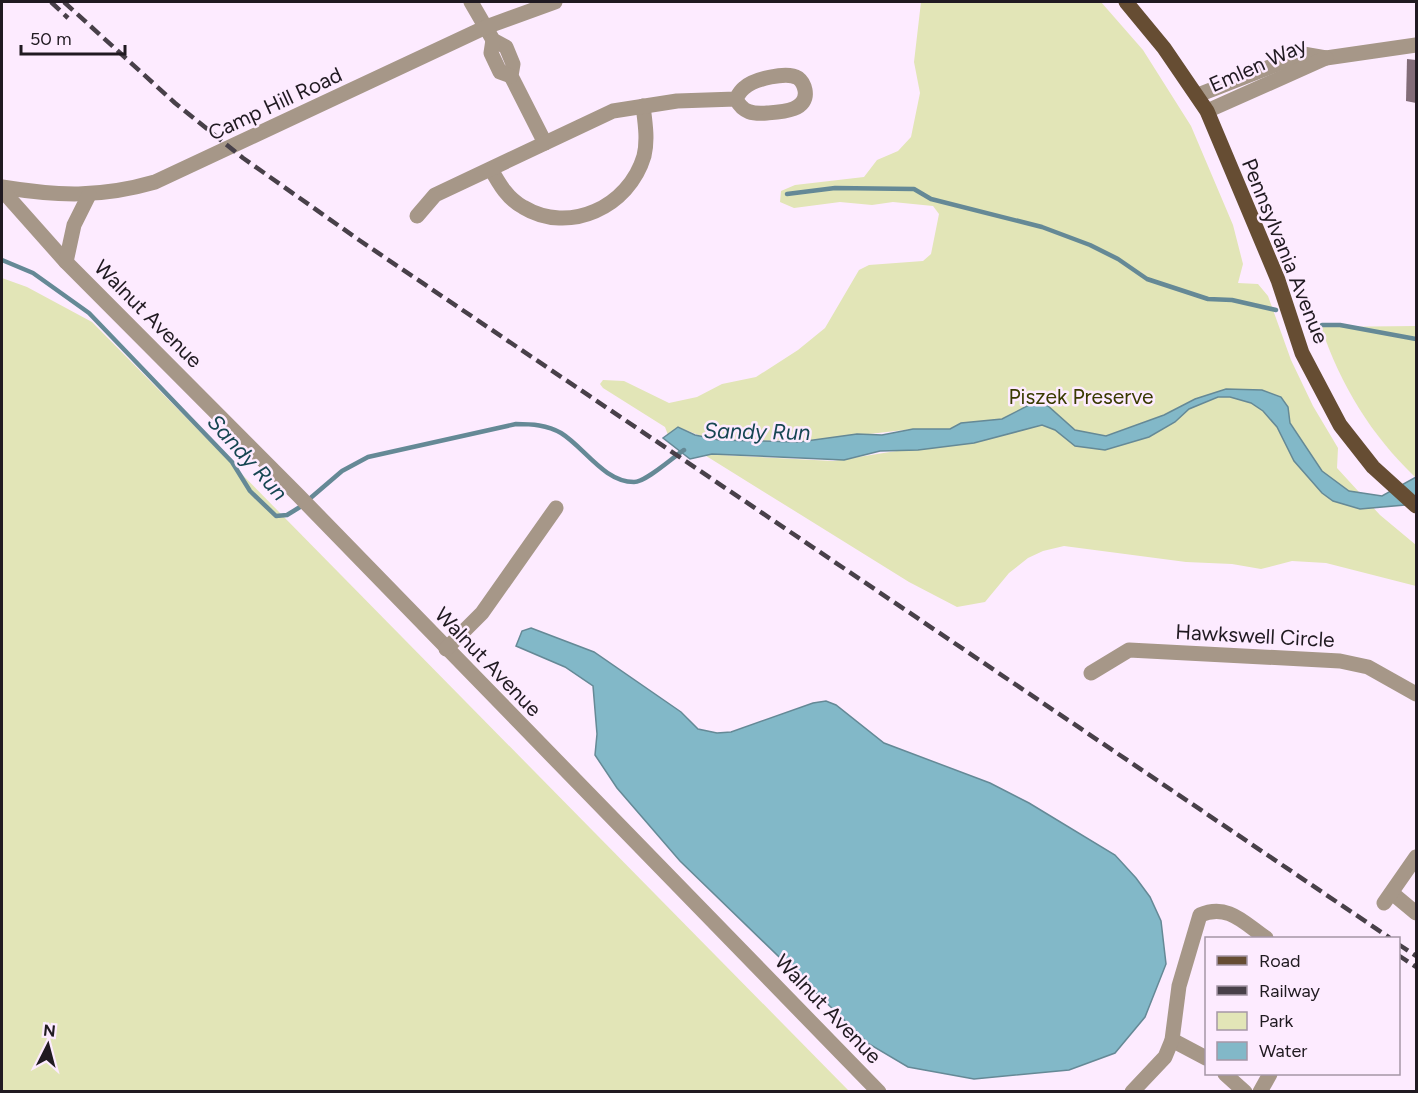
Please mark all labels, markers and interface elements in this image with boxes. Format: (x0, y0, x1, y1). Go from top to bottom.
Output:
scale bar (21, 18, 124, 56)
text: 50 m (30, 28, 72, 50)
street label: Emlen Way (1205, 32, 1310, 97)
street label: Camp Hill Road (204, 62, 346, 145)
street label: Pennsylvania Avenue (1237, 155, 1334, 347)
street label: Walnut Avenue (89, 255, 207, 373)
park label: Piszek Preserve (1008, 384, 1154, 409)
water label: Sandy Run (202, 409, 293, 506)
water label: Sandy Run (703, 417, 811, 446)
street label: Walnut Avenue (430, 602, 547, 721)
street label: Hawkswell Circle (1175, 619, 1335, 652)
legend (1205, 937, 1400, 1075)
street label: Walnut Avenue (770, 949, 887, 1068)
text: Road (1259, 950, 1300, 972)
text: Railway (1259, 980, 1321, 1002)
text: Park (1259, 1010, 1294, 1032)
north arrow (18, 1015, 78, 1075)
text: N (42, 1020, 57, 1041)
text: Water (1259, 1040, 1307, 1062)

